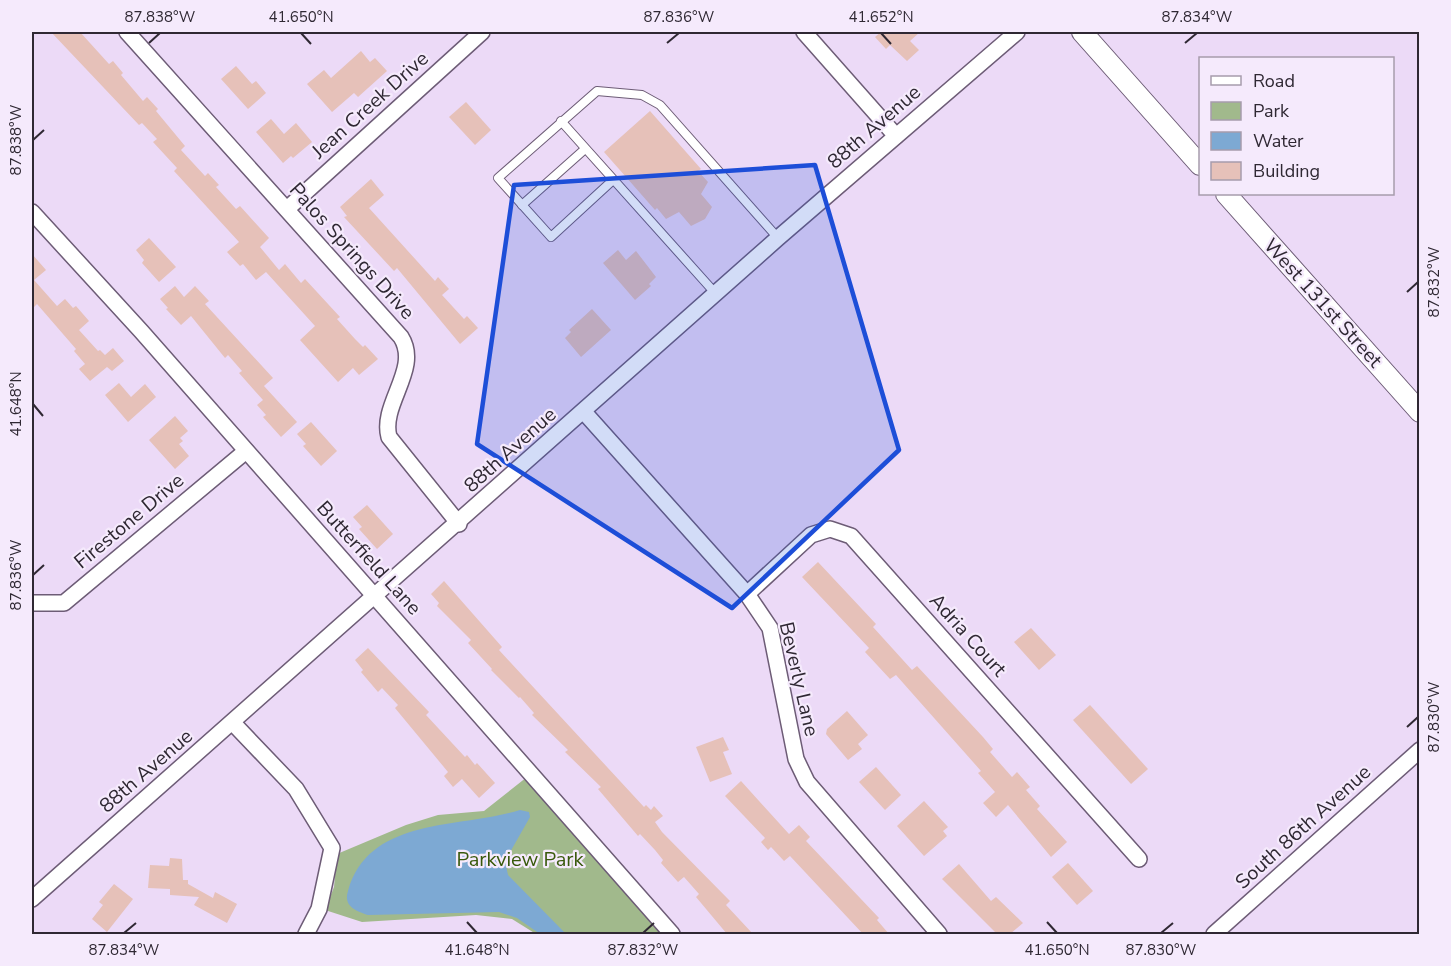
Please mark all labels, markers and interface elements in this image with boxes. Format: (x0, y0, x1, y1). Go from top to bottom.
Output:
text: 87.838°W (125, 7, 196, 27)
text: 41.650°N (268, 7, 334, 27)
text: 87.836°W (644, 7, 715, 27)
text: 41.652°N (848, 7, 914, 27)
text: 87.834°W (1162, 7, 1233, 27)
street label: Jean Creek Drive (305, 45, 434, 165)
legend (1199, 57, 1394, 195)
text: Road (1253, 69, 1295, 93)
street label: 88th Avenue (822, 79, 926, 175)
text: Park (1253, 99, 1290, 123)
text: 87.838°W (6, 104, 26, 175)
text: Water (1253, 129, 1304, 153)
text: Building (1253, 159, 1320, 183)
street label: Palos Springs Drive (283, 177, 421, 325)
street label: West 131st Street (1258, 233, 1389, 374)
text: 87.832°W (1424, 246, 1444, 317)
text: 41.648°N (6, 371, 26, 437)
street label: 88th Avenue (458, 401, 562, 499)
street label: Firestone Drive (68, 467, 190, 575)
street label: Butterfield Lane (311, 495, 427, 621)
text: 87.836°W (6, 539, 26, 610)
street label: Adria Court (923, 588, 1013, 683)
street label: Beverly Lane (773, 619, 825, 739)
text: 87.830°W (1424, 681, 1444, 752)
street label: 88th Avenue (94, 723, 198, 819)
street label: South 86th Avenue (1229, 759, 1377, 895)
park label: Parkview Park (457, 846, 584, 873)
text: 87.834°W (89, 940, 160, 960)
text: 41.648°N (444, 940, 510, 960)
text: 87.832°W (608, 940, 679, 960)
text: 41.650°N (1024, 940, 1090, 960)
text: 87.830°W (1126, 940, 1197, 960)

